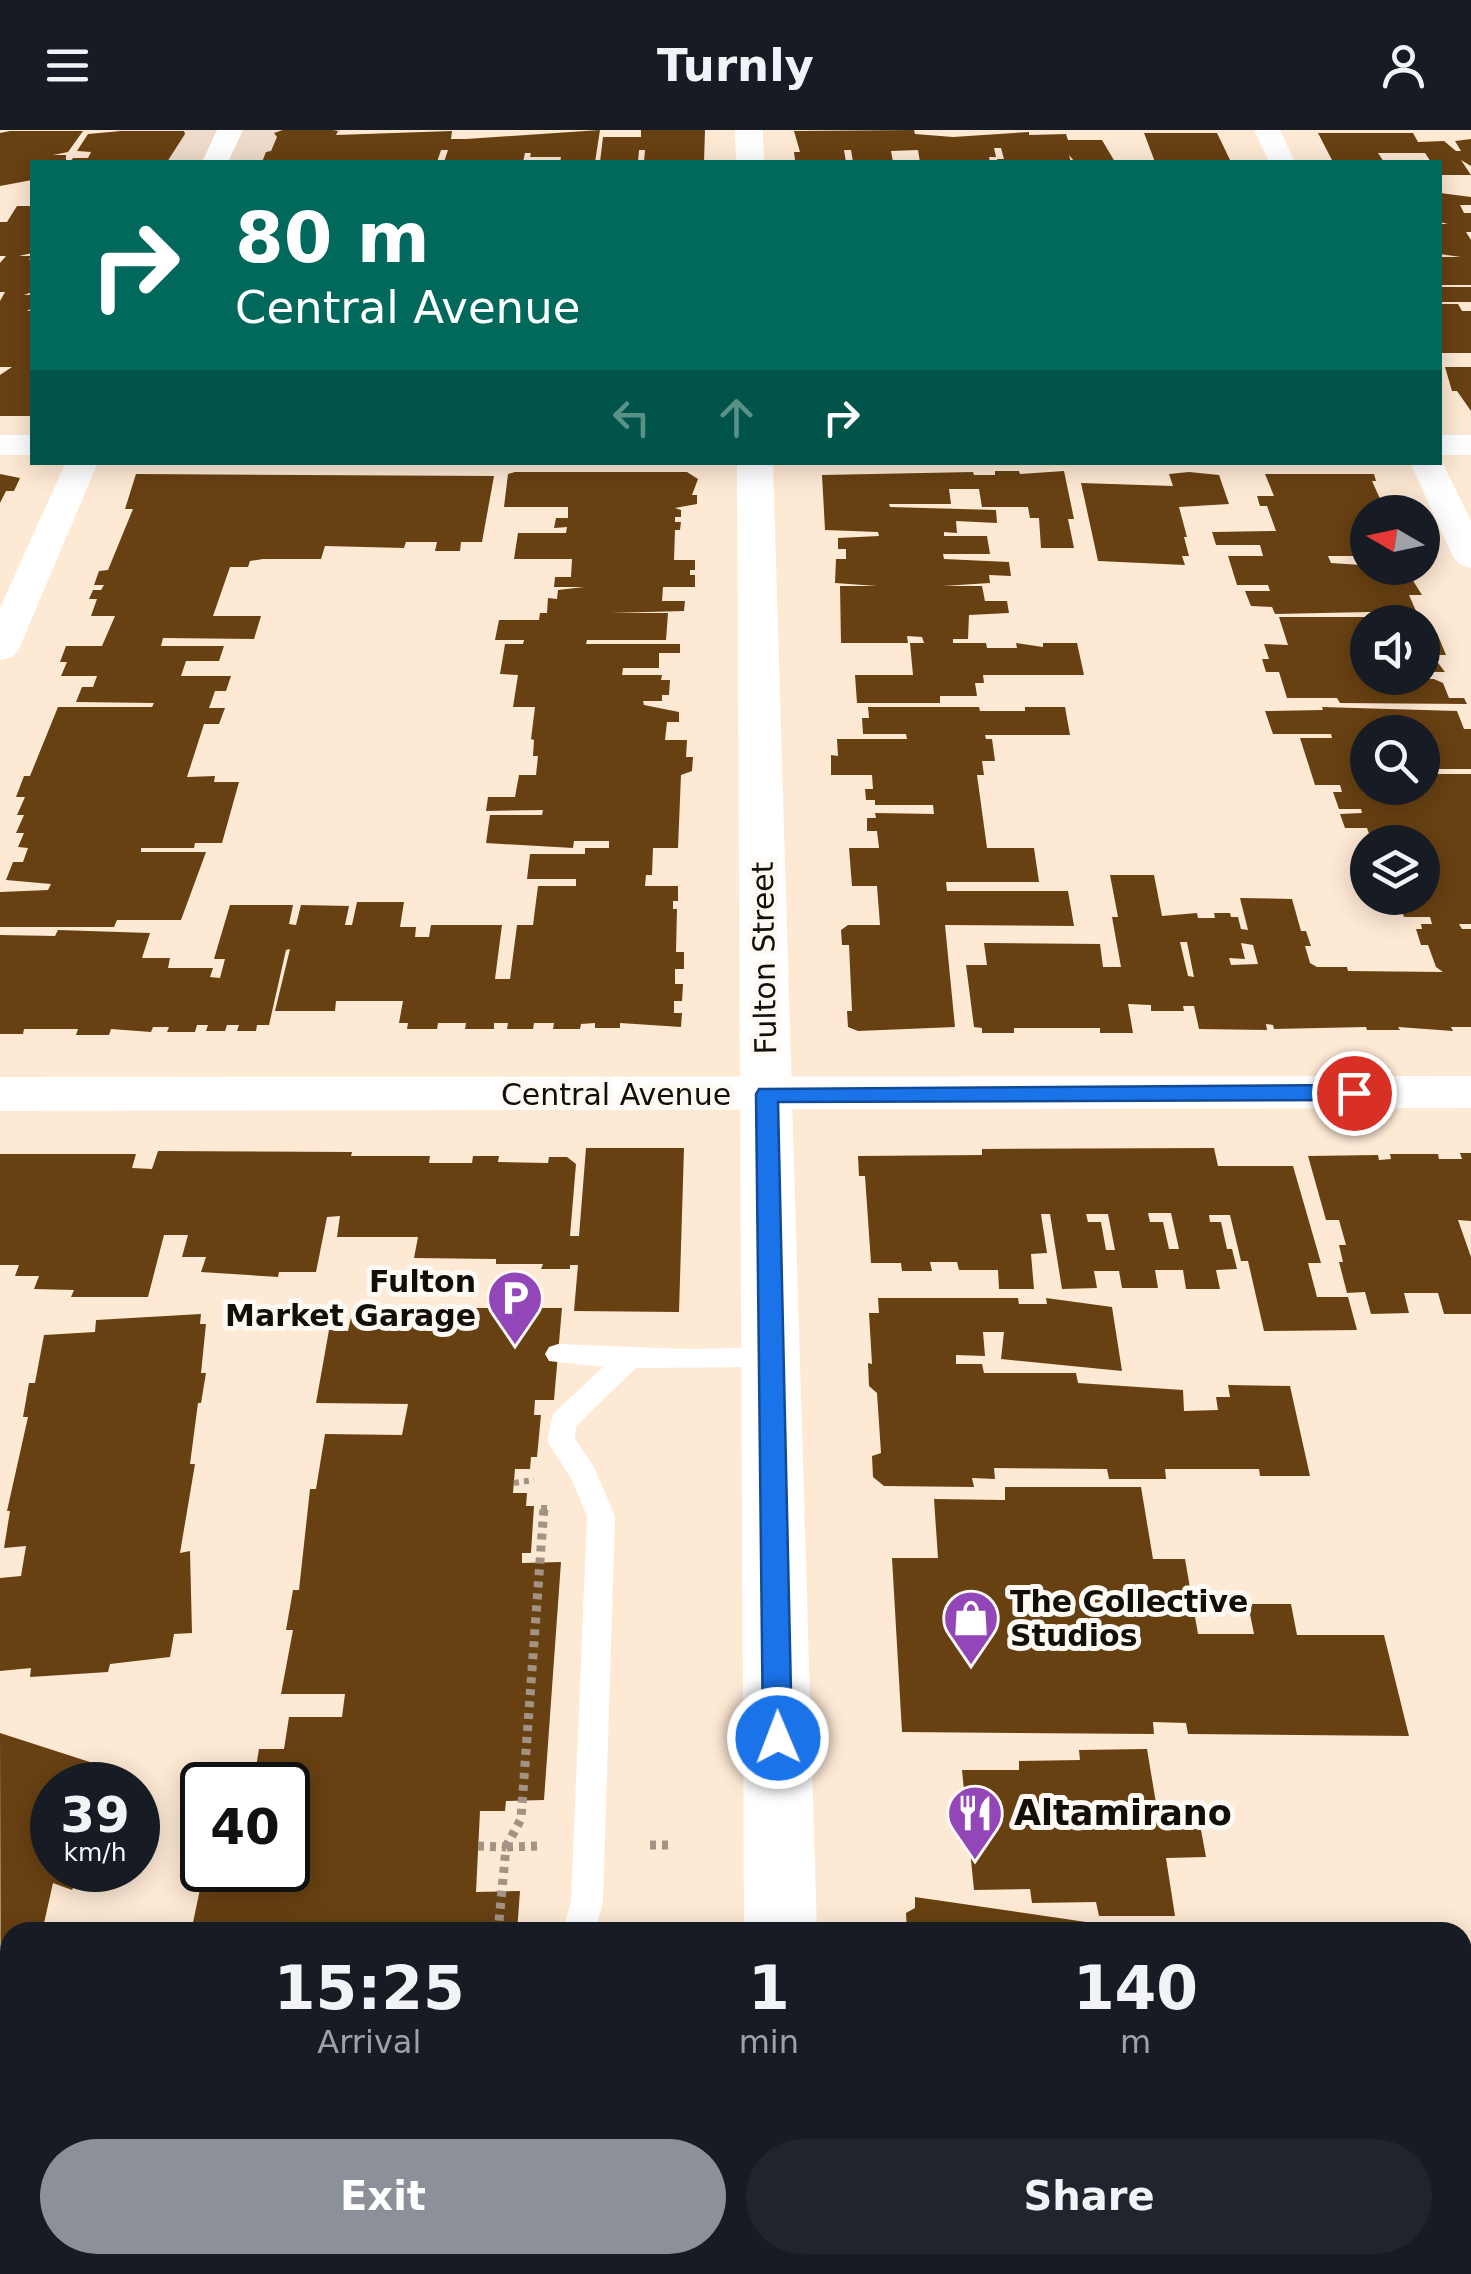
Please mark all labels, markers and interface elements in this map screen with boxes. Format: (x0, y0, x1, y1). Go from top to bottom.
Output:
icon: menu (40, 38, 95, 93)
icon: person (1376, 38, 1431, 93)
text: Turnly (657, 39, 814, 92)
text: 80 m (235, 197, 430, 279)
icon: right (70, 200, 200, 330)
text: Central Avenue (235, 281, 580, 334)
icon: left (604, 390, 659, 445)
icon: ahead (709, 390, 764, 445)
icon: right (814, 390, 869, 445)
north arrow (1350, 495, 1440, 585)
map controls (1350, 495, 1440, 915)
button: sound (1350, 605, 1440, 695)
button: search (1350, 715, 1440, 805)
button: layers (1350, 825, 1440, 915)
street label: Fulton Street (745, 861, 783, 1055)
pin (1312, 1051, 1397, 1136)
icon: arrive (1327, 1066, 1382, 1121)
street label: Central Avenue (501, 1077, 731, 1112)
place label: Fulton Market Garage (225, 1264, 476, 1333)
parking icon: Fulton Market Garage (485, 1268, 545, 1347)
place label: The Collective Studios (1010, 1584, 1248, 1653)
shop icon: The Collective Studios (941, 1588, 1001, 1667)
position arrow (726, 1686, 830, 1790)
speed limit sign: 40 (180, 1762, 310, 1892)
restaurant icon: Altamirano (945, 1783, 1005, 1862)
text: 39 (60, 1786, 130, 1844)
place label: Altamirano (1014, 1793, 1232, 1833)
text: km/h (63, 1838, 127, 1867)
text: 15:25 (274, 1953, 465, 2023)
text: 1 (748, 1953, 790, 2023)
text: 140 (1073, 1953, 1198, 2023)
text: Arrival (317, 2023, 421, 2061)
text: min (739, 2023, 799, 2061)
text: m (1120, 2023, 1151, 2061)
button: Exit (40, 2139, 726, 2254)
button: Share (746, 2139, 1432, 2254)

